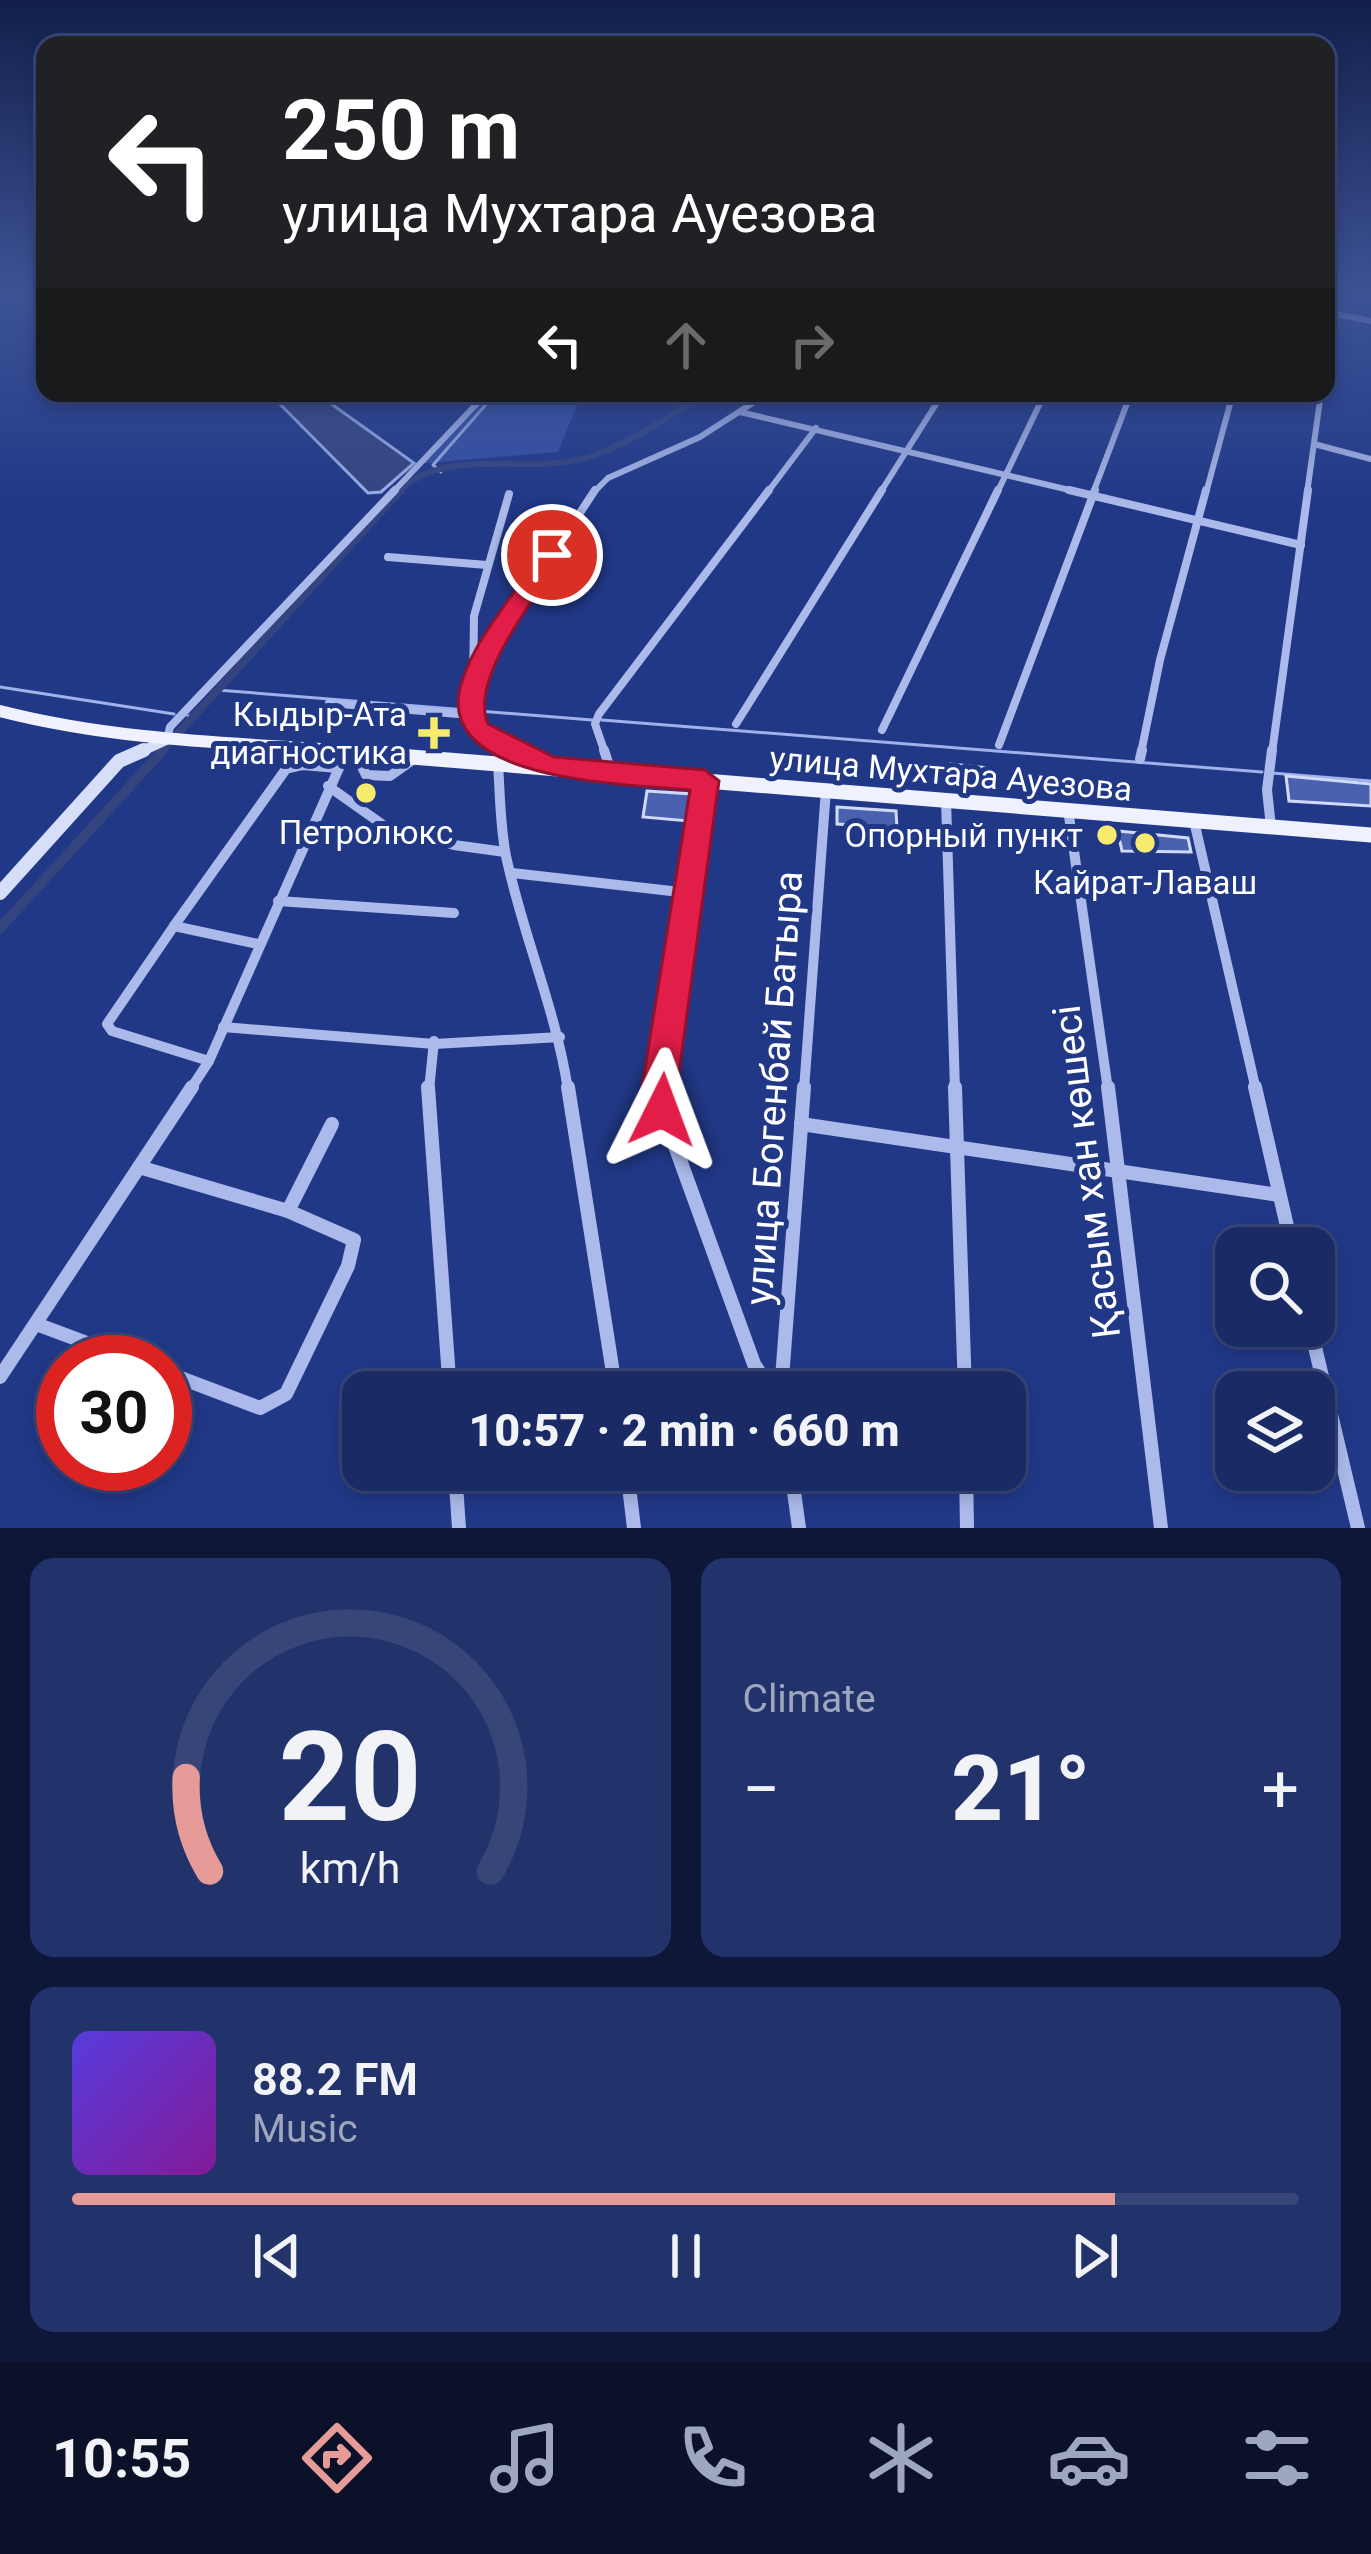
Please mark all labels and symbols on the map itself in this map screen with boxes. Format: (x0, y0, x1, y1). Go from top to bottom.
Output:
pin (501, 504, 603, 606)
place label: Кыдыр-Ата диагностика (210, 695, 407, 772)
marker: Кыдыр-Ата диагностика (418, 717, 450, 749)
street label: улица Мухтара Ауезова (768, 738, 1134, 809)
marker: Петролюкс (353, 780, 379, 806)
place label: Петролюкс (279, 813, 453, 852)
place label: Опорный пункт (845, 816, 1083, 855)
marker: Опорный пункт (1094, 822, 1120, 848)
marker: Кайрат-Лаваш (1132, 830, 1158, 856)
place label: Кайрат-Лаваш (1033, 863, 1257, 902)
street label: улица Богенбай Батыра (736, 869, 812, 1307)
street label: Қасым хан көшесі (1044, 1003, 1130, 1341)
position arrow (599, 1047, 725, 1173)
speed limit sign: 30 (36, 1335, 192, 1491)

